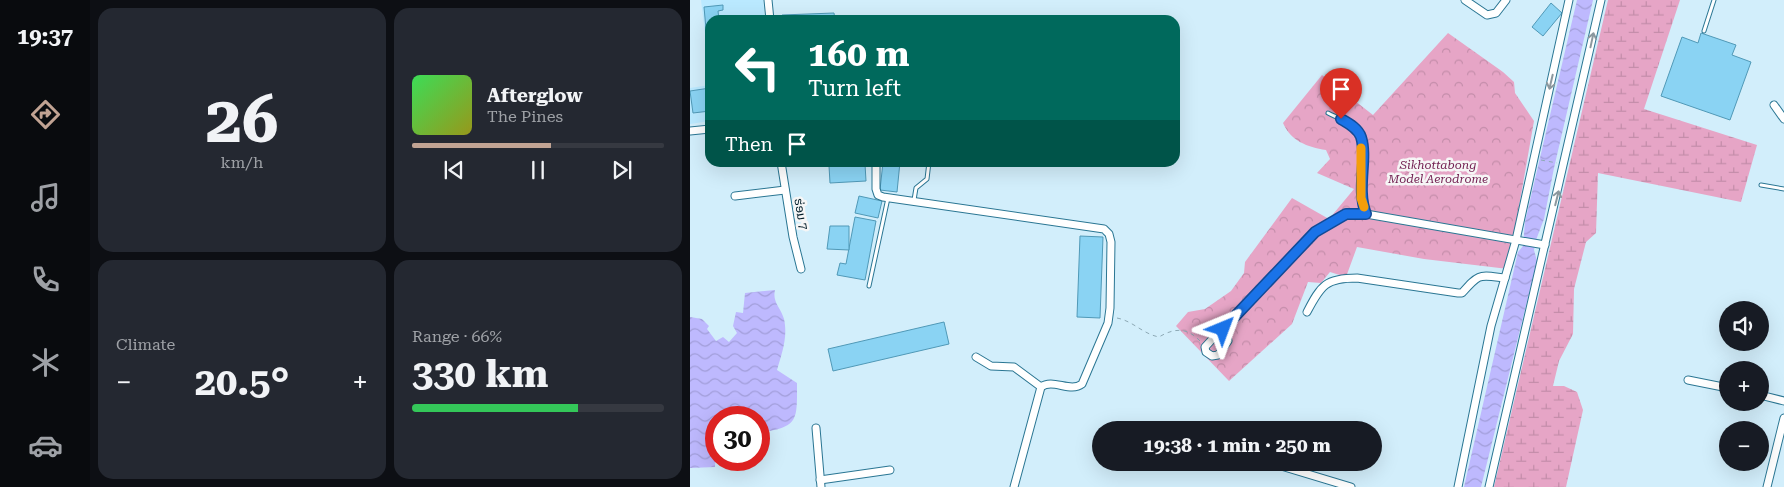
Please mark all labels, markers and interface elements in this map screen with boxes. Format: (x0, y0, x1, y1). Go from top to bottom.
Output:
text: 19:37 (17, 24, 73, 49)
one-way arrow (1588, 32, 1597, 48)
text: 160 m (808, 34, 909, 75)
icon: left (725, 35, 790, 100)
pin (1320, 68, 1362, 119)
one-way arrow (1546, 73, 1555, 89)
icon: arrive (1327, 75, 1355, 103)
text: Turn left (808, 76, 901, 101)
text: 26 (206, 82, 278, 158)
text: Afterglow (487, 84, 583, 107)
icon: directions (28, 97, 63, 132)
text: The Pines (487, 107, 563, 126)
icon: arrive (783, 130, 811, 158)
text: Then (725, 133, 773, 156)
text: km/h (221, 153, 263, 172)
icon: previous (440, 156, 468, 184)
icon: pause (524, 156, 552, 184)
icon: next (608, 156, 636, 184)
park label: Sikhottabong Model Aerodrome (1387, 158, 1488, 186)
icon: music (28, 180, 63, 215)
one-way arrow (1553, 191, 1562, 207)
street label: ຮ່ອມ 7 (791, 197, 811, 231)
icon: phone (28, 262, 63, 297)
map controls (1719, 301, 1769, 471)
button: sound (1719, 301, 1769, 351)
position arrow (1196, 302, 1248, 354)
text: Range · 66% (412, 327, 502, 346)
text: Climate (116, 335, 175, 354)
icon: climate (28, 345, 63, 380)
text: 330 km (412, 352, 548, 396)
text: 20.5° (195, 360, 289, 404)
button: + (1719, 361, 1769, 411)
text: − (116, 366, 132, 399)
text: + (352, 366, 368, 399)
speed limit sign: 30 (705, 406, 770, 471)
button: − (1719, 421, 1769, 471)
icon: car (28, 428, 63, 463)
text: 19:38 · 1 min · 250 m (1143, 434, 1331, 457)

